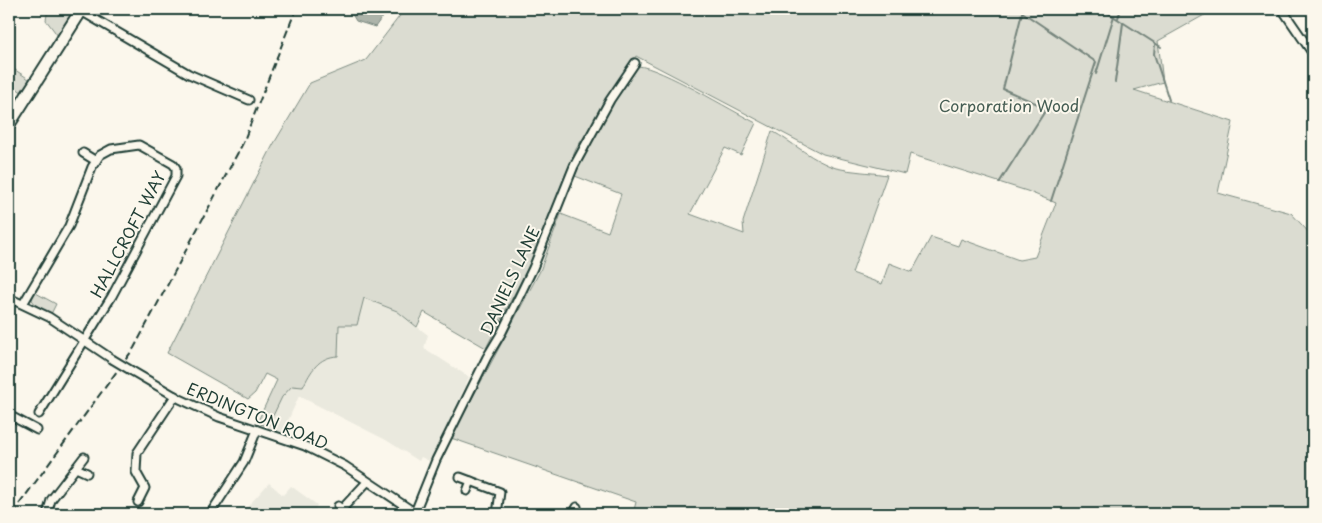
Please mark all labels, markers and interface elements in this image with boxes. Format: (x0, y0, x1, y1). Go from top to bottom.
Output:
park label: Corporation Wood (939, 93, 1079, 117)
street label: HALLCROFT WAY (83, 166, 171, 302)
street label: DANIELS LANE (473, 222, 545, 338)
street label: ERDINGTON ROAD (184, 376, 332, 454)

